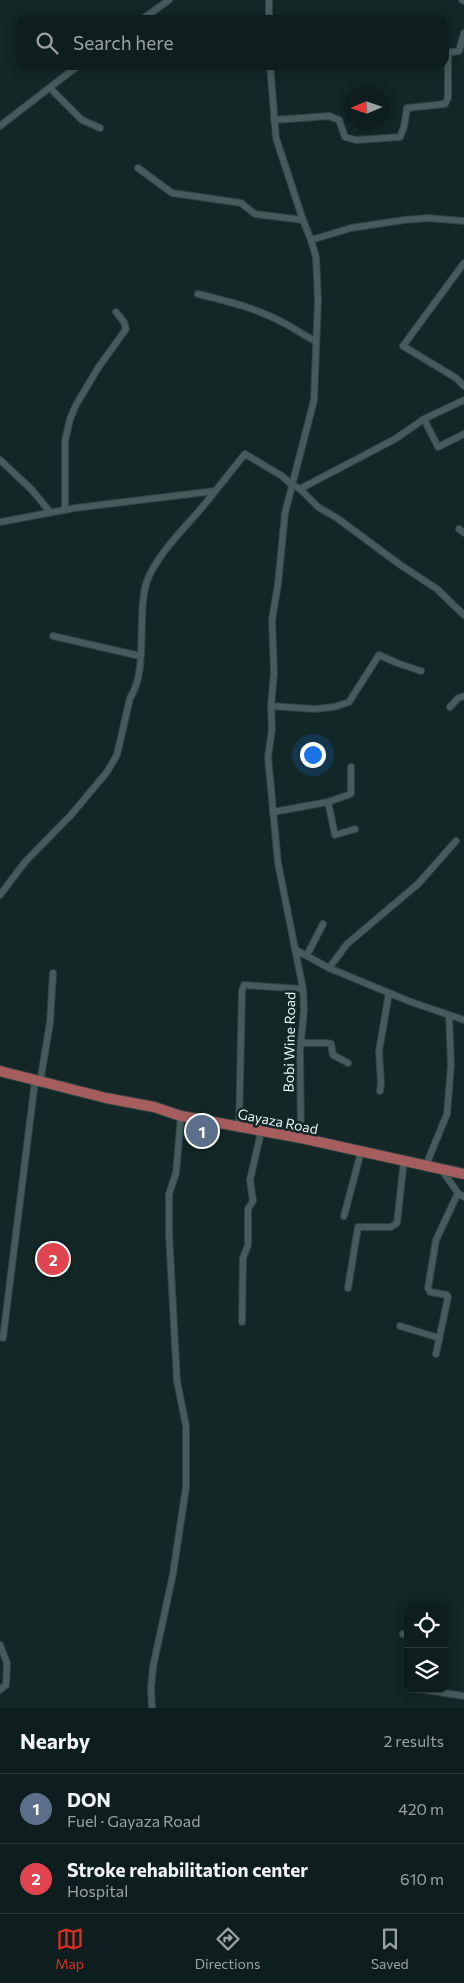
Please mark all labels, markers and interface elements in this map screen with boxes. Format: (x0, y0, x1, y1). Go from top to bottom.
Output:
search box (15, 15, 449, 70)
icon: search (33, 29, 61, 57)
text: Search here (73, 31, 173, 54)
north arrow (344, 85, 389, 130)
your location (300, 742, 326, 768)
street label: Bobi Wine Road (280, 992, 298, 1092)
street label: Gayaza Road (236, 1105, 320, 1137)
pin: 1 (186, 1112, 218, 1150)
pin: 2 (37, 1240, 69, 1278)
map controls (404, 1603, 449, 1693)
button: locate (404, 1603, 449, 1648)
button: layers (404, 1648, 449, 1693)
text: Nearby (20, 1728, 90, 1753)
text: 2 results (383, 1731, 444, 1750)
text: DON (67, 1788, 111, 1811)
text: 1 (32, 1799, 40, 1818)
text: 420 m (398, 1799, 444, 1818)
text: Fuel · Gayaza Road (67, 1811, 200, 1830)
text: Stroke rehabilitation center (67, 1858, 308, 1881)
text: 2 (31, 1869, 41, 1888)
text: 610 m (400, 1869, 444, 1888)
text: Hospital (67, 1881, 128, 1900)
tab: Map (55, 1925, 84, 1972)
tab: Directions (195, 1925, 260, 1972)
tab: Saved (371, 1925, 409, 1972)

